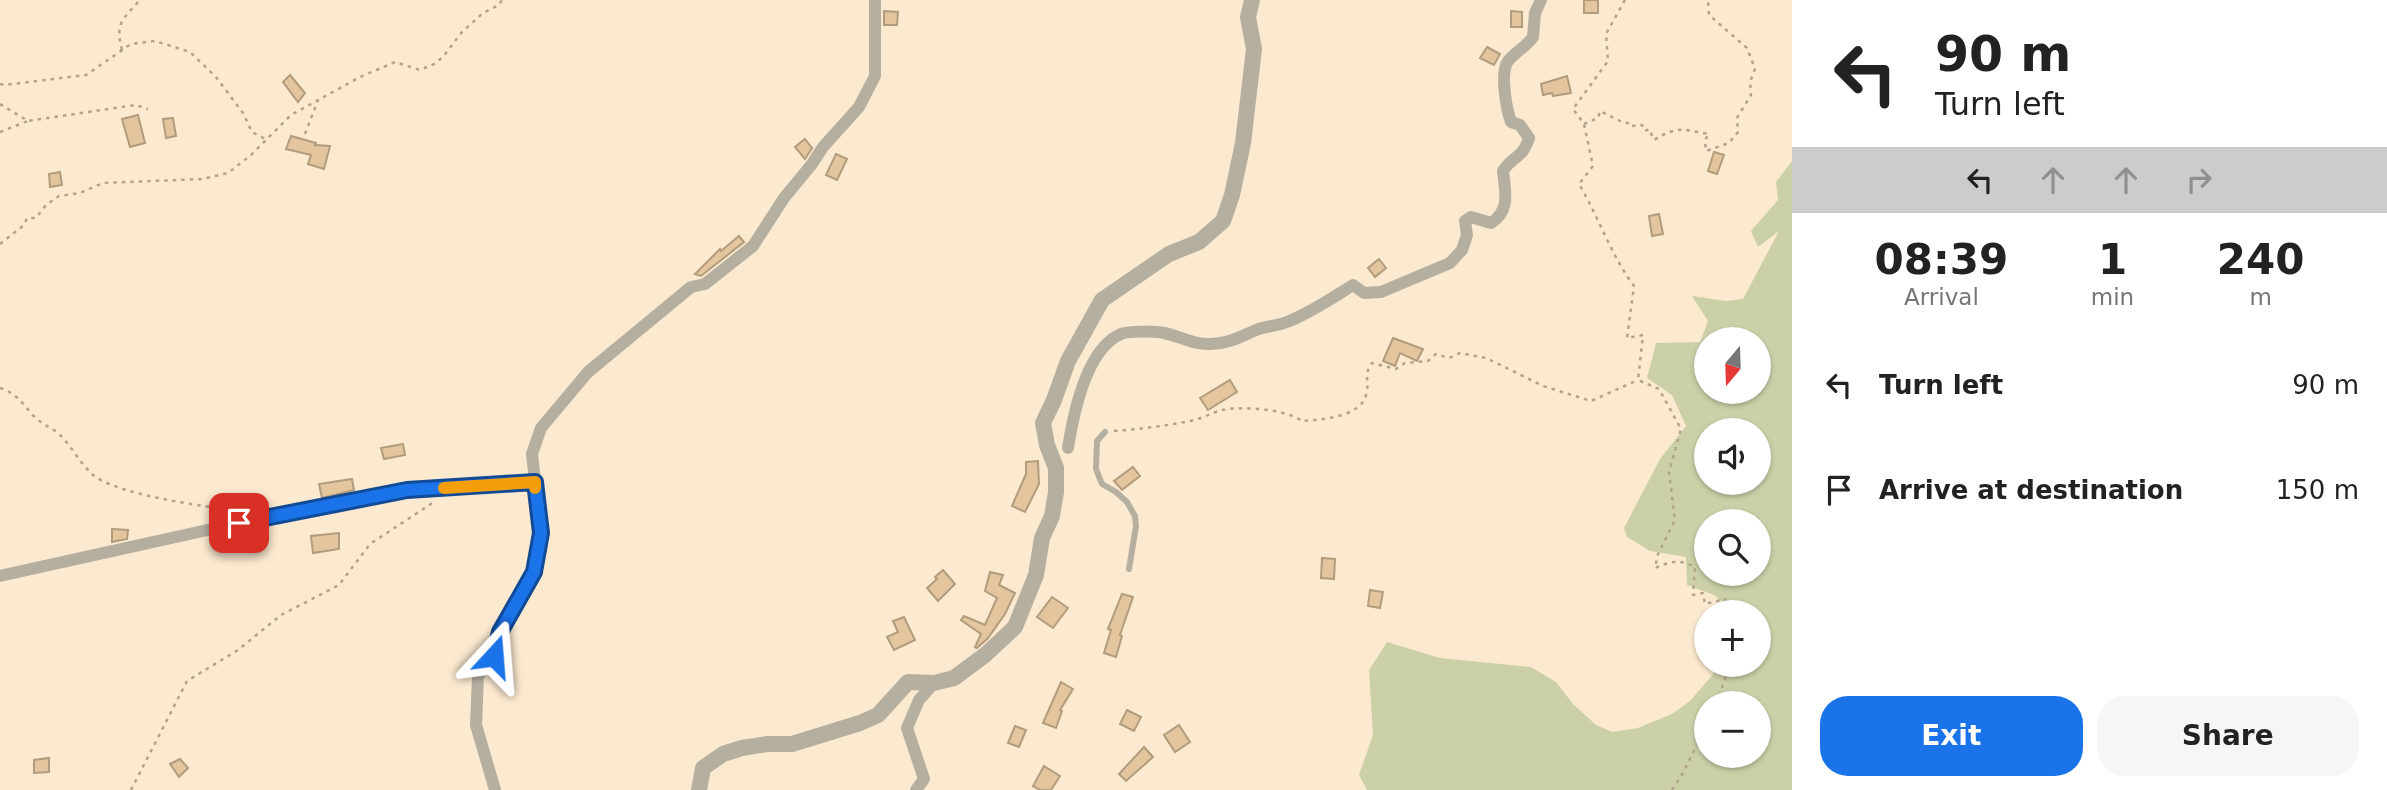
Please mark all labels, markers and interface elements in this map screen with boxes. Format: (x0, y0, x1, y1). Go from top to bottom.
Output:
text: 90 m (1935, 26, 2071, 83)
icon: left (1820, 28, 1911, 119)
text: Turn left (1935, 85, 2065, 123)
icon: left (1961, 161, 1999, 199)
icon: ahead (2034, 161, 2072, 199)
icon: ahead (2107, 161, 2145, 199)
icon: right (2180, 161, 2218, 199)
text: 08:39 (1875, 235, 2008, 284)
text: 1 (2098, 235, 2127, 284)
text: 240 (2217, 235, 2304, 284)
text: Arrival (1904, 284, 1979, 310)
text: min (2091, 284, 2134, 310)
text: m (2249, 284, 2272, 310)
north arrow (1694, 327, 1771, 404)
map controls (1694, 327, 1771, 768)
icon: left (1820, 366, 1858, 404)
text: Turn left (1879, 370, 2003, 400)
text: 90 m (2292, 370, 2359, 400)
button: sound (1694, 418, 1771, 495)
icon: arrive (1820, 471, 1858, 509)
text: Arrive at destination (1879, 475, 2183, 505)
text: 150 m (2276, 475, 2359, 505)
pin (209, 493, 269, 553)
icon: arrive (220, 504, 258, 542)
button: search (1694, 509, 1771, 586)
button: + (1694, 600, 1771, 677)
position arrow (457, 619, 531, 693)
button: − (1694, 691, 1771, 768)
button: Exit (1820, 696, 2083, 776)
button: Share (2097, 696, 2359, 776)

